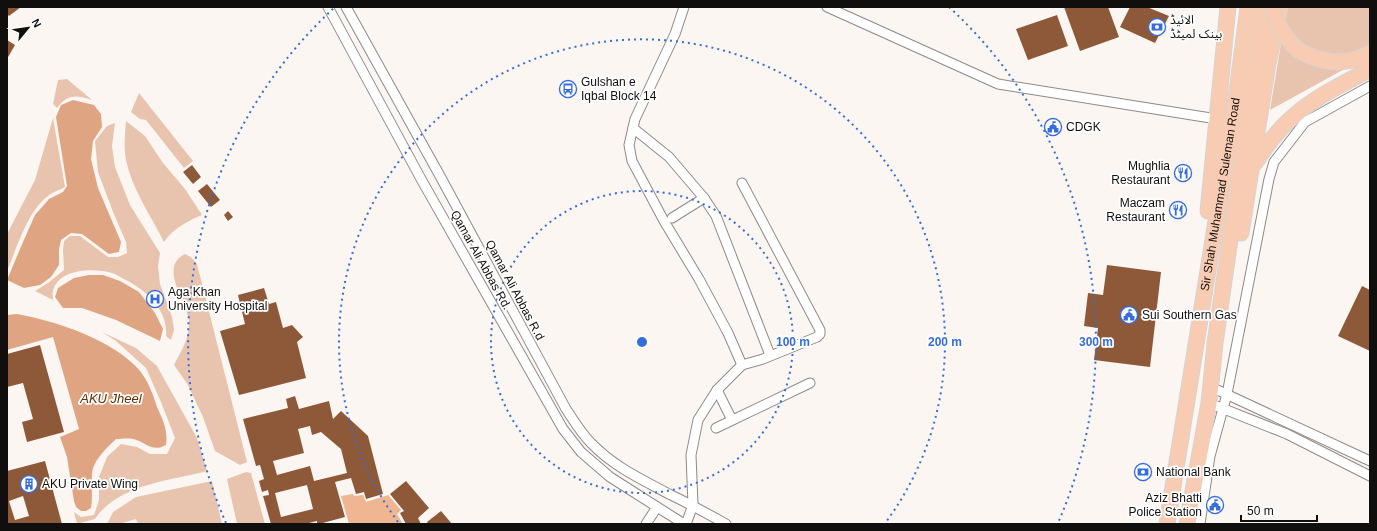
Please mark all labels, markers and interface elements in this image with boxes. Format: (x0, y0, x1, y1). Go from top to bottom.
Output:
north arrow (8, 8, 48, 48)
place label: الائیڈ بینک لمیٹڈ (1170, 13, 1222, 41)
text: N (30, 17, 44, 30)
bank icon: الائیڈ بینک لمیٹڈ (1147, 17, 1167, 37)
place label: Gulshan e Iqbal Block 14 (581, 75, 657, 103)
bus stop icon: Gulshan e Iqbal Block 14 (558, 79, 578, 99)
street label: Sir Shah Muhammad Suleman Road (1198, 97, 1243, 292)
public building icon: CDGK (1043, 117, 1063, 137)
place label: CDGK (1066, 120, 1101, 134)
place label: Mughlia Restaurant (1111, 159, 1171, 187)
restaurant icon: Mughlia Restaurant (1173, 163, 1193, 183)
place label: Maczam Restaurant (1106, 196, 1166, 224)
restaurant icon: Maczam Restaurant (1168, 200, 1188, 220)
street label: Qamar Ali Abbas Rd. (448, 208, 514, 312)
street label: Qamar Ali Abbas R.d (483, 238, 547, 342)
place label: Aga Khan University Hospital (168, 285, 267, 313)
hospital icon: Aga Khan University Hospital (145, 289, 165, 309)
public building icon: Sui Southern Gas (1119, 305, 1139, 325)
place label: Sui Southern Gas (1142, 308, 1237, 322)
centre of rings (635, 335, 649, 349)
text: 100 m (776, 335, 810, 349)
text: 200 m (928, 335, 962, 349)
text: 300 m (1079, 335, 1113, 349)
water label: AKU Jheel (79, 391, 143, 406)
bank icon: National Bank (1133, 462, 1153, 482)
place label: National Bank (1156, 465, 1232, 479)
building icon: AKU Private Wing (19, 474, 39, 494)
place label: AKU Private Wing (42, 477, 138, 491)
place label: Aziz Bhatti Police Station (1129, 491, 1202, 519)
public building icon: Aziz Bhatti Police Station (1205, 495, 1225, 515)
scale bar (1241, 497, 1317, 523)
text: 50 m (1247, 504, 1274, 518)

